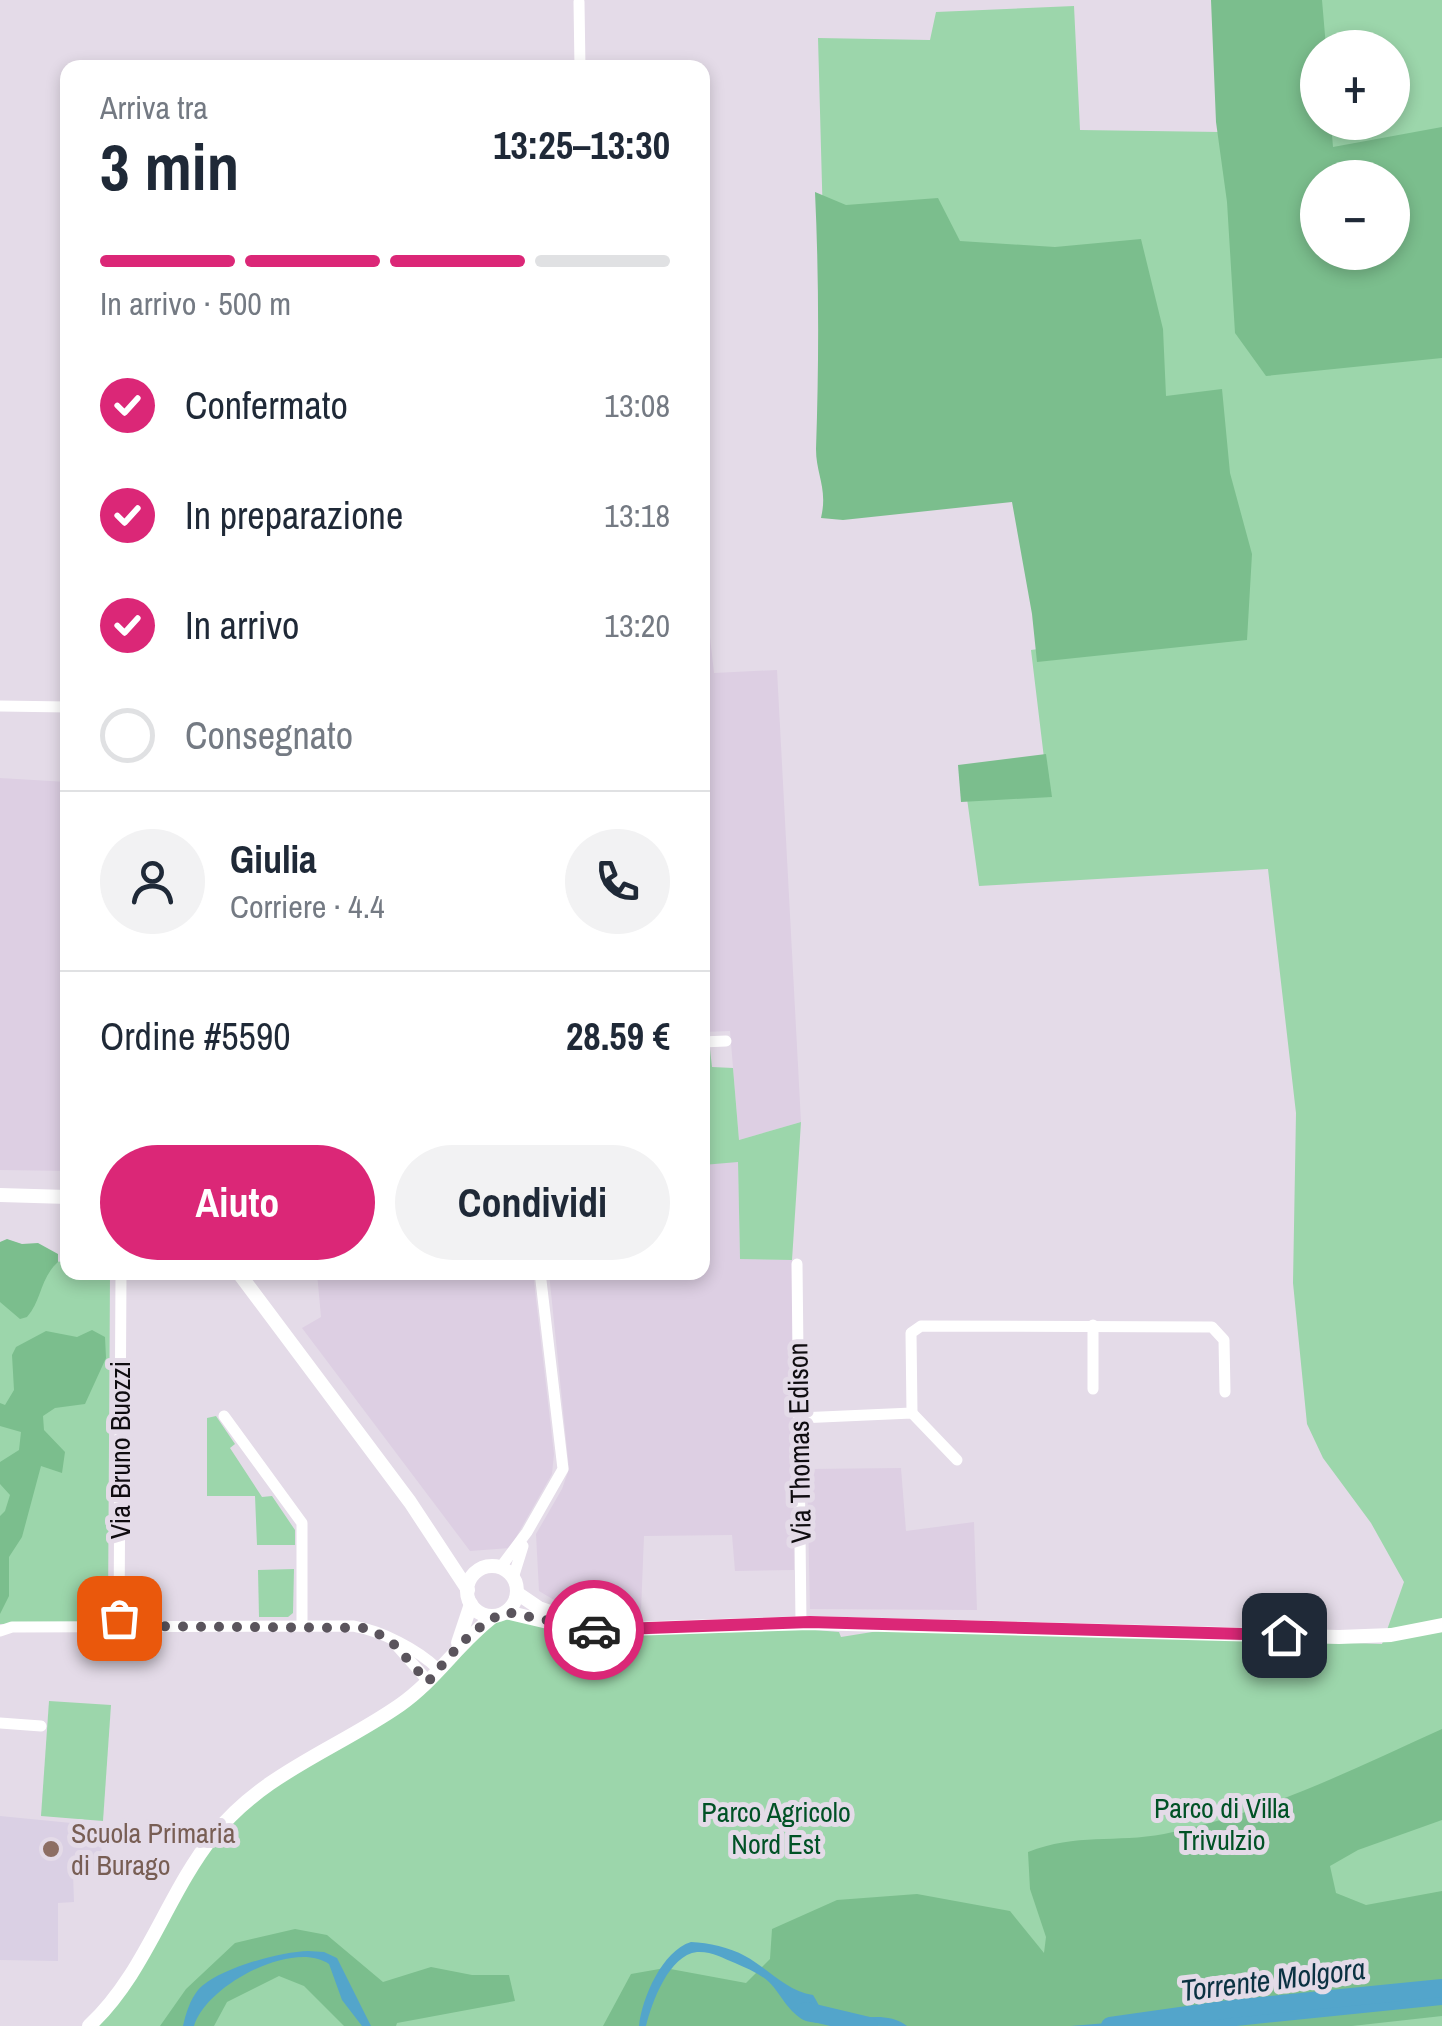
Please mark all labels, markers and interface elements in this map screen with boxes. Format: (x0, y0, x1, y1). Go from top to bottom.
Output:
map controls (1300, 30, 1410, 270)
button: + (1300, 30, 1410, 140)
text: Arriva tra (100, 86, 208, 129)
text: 13:25–13:30 (493, 120, 670, 171)
text: 3 min (100, 123, 239, 210)
button: − (1300, 160, 1410, 270)
text: In arrivo · 500 m (100, 282, 291, 325)
icon: check (100, 378, 155, 433)
text: Confermato (185, 380, 348, 431)
text: 13:08 (604, 384, 670, 427)
icon: check (100, 488, 155, 543)
text: In preparazione (185, 490, 403, 541)
text: 13:18 (604, 494, 670, 537)
icon: check (100, 598, 155, 653)
text: In arrivo (185, 600, 299, 651)
text: 13:20 (604, 604, 670, 647)
text: Consegnato (185, 710, 353, 761)
button: person (100, 829, 205, 934)
button: phone (565, 829, 670, 934)
text: Giulia (230, 834, 317, 885)
text: Corriere · 4.4 (230, 885, 385, 928)
text: Ordine #5590 (100, 1011, 291, 1062)
text: 28.59 € (566, 1011, 670, 1062)
button: Aiuto (100, 1145, 375, 1260)
button: Condividi (395, 1145, 670, 1260)
street label: Via Thomas Edison (778, 1342, 820, 1544)
street label: Via Bruno Buozzi (101, 1361, 139, 1539)
pin (77, 1576, 162, 1661)
courier (544, 1580, 644, 1680)
icon: bag (92, 1591, 147, 1646)
pin (1242, 1593, 1327, 1678)
icon: car (567, 1603, 622, 1658)
icon: home (1257, 1608, 1312, 1663)
park label: Parco di Villa Trivulzio (1154, 1789, 1290, 1859)
park label: Parco Agricolo Nord Est (701, 1793, 851, 1863)
place label: Scuola Primaria di Burago (71, 1814, 236, 1884)
marker: Scuola Primaria di Burago (40, 1838, 62, 1860)
water label: Torrente Molgora (1179, 1948, 1367, 2010)

